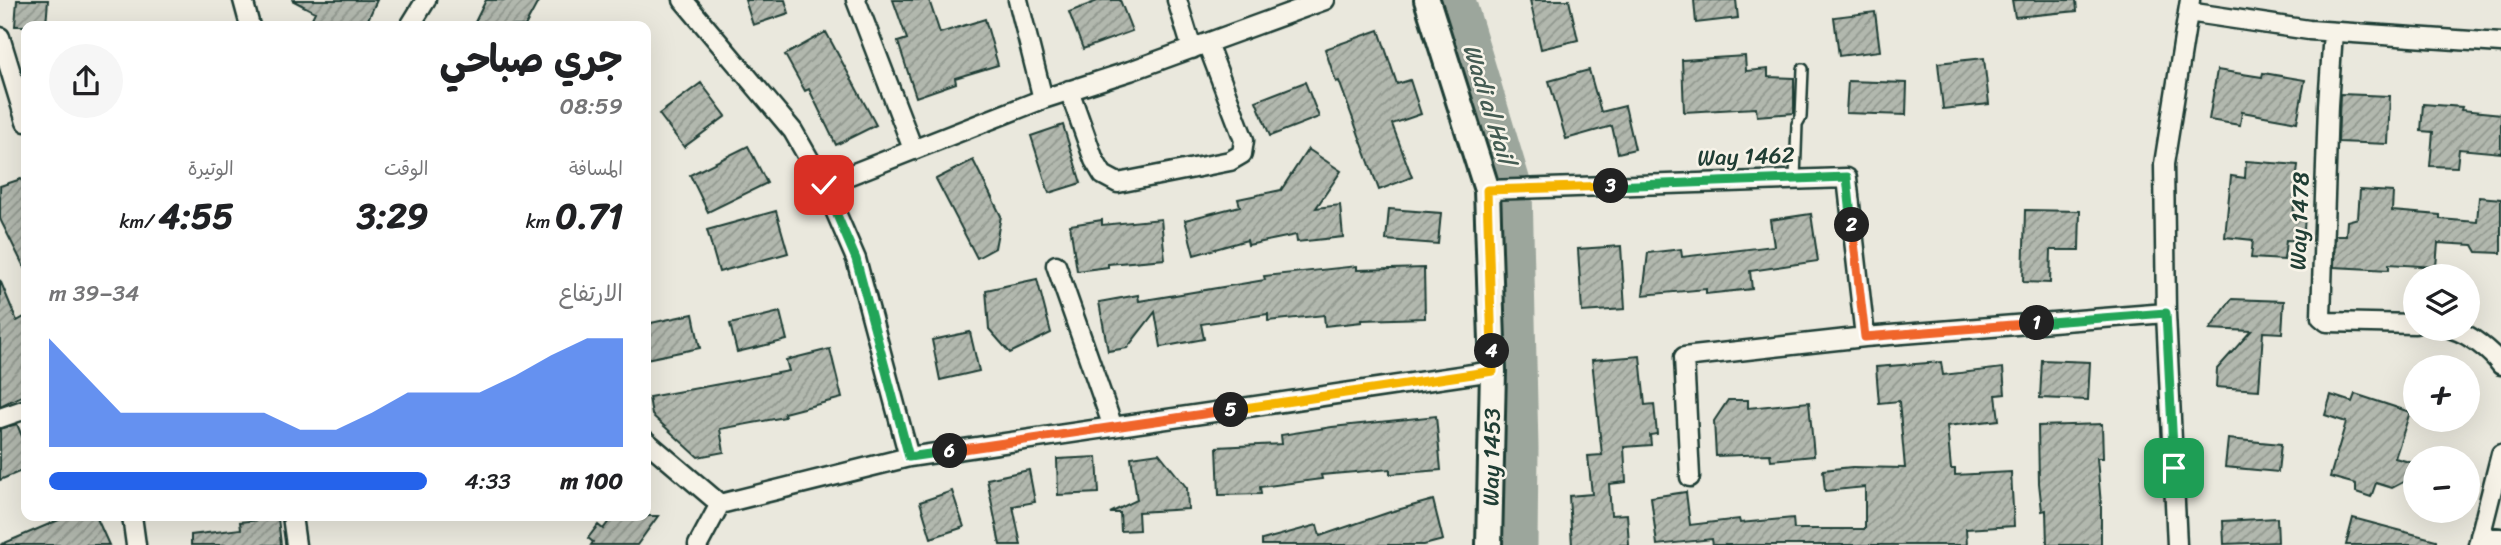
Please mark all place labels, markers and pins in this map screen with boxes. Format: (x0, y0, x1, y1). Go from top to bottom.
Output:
pin (794, 155, 854, 215)
pin: 3 (1594, 168, 1628, 204)
pin: 2 (1834, 208, 1870, 243)
pin: 1 (2020, 306, 2054, 340)
pin: 4 (1474, 334, 1510, 368)
pin: 5 (1214, 392, 1248, 428)
pin: 6 (932, 434, 968, 468)
pin (2144, 438, 2204, 498)

